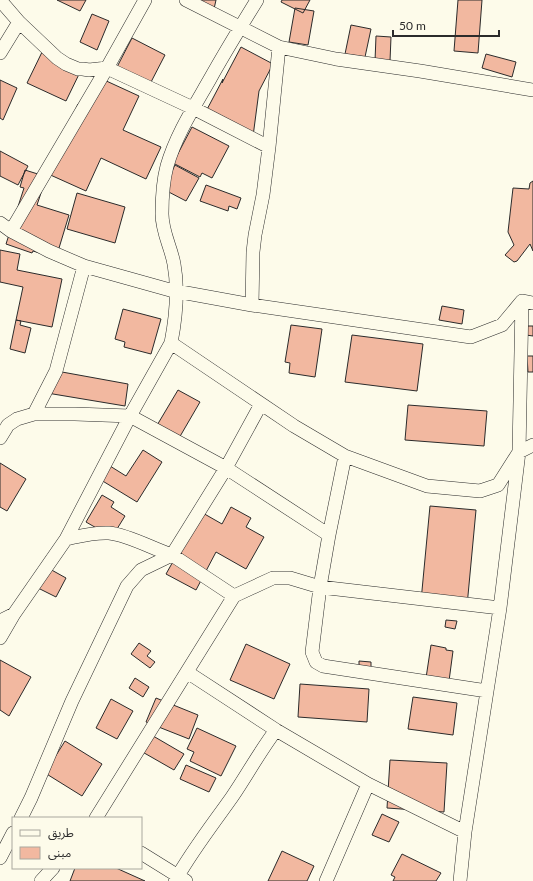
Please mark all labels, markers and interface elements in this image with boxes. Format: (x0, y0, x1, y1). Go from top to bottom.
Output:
scale bar (393, 12, 499, 38)
text: 50 m (399, 18, 426, 33)
legend (12, 817, 142, 869)
text: طريق (48, 825, 74, 841)
text: مبنى (48, 845, 71, 860)

